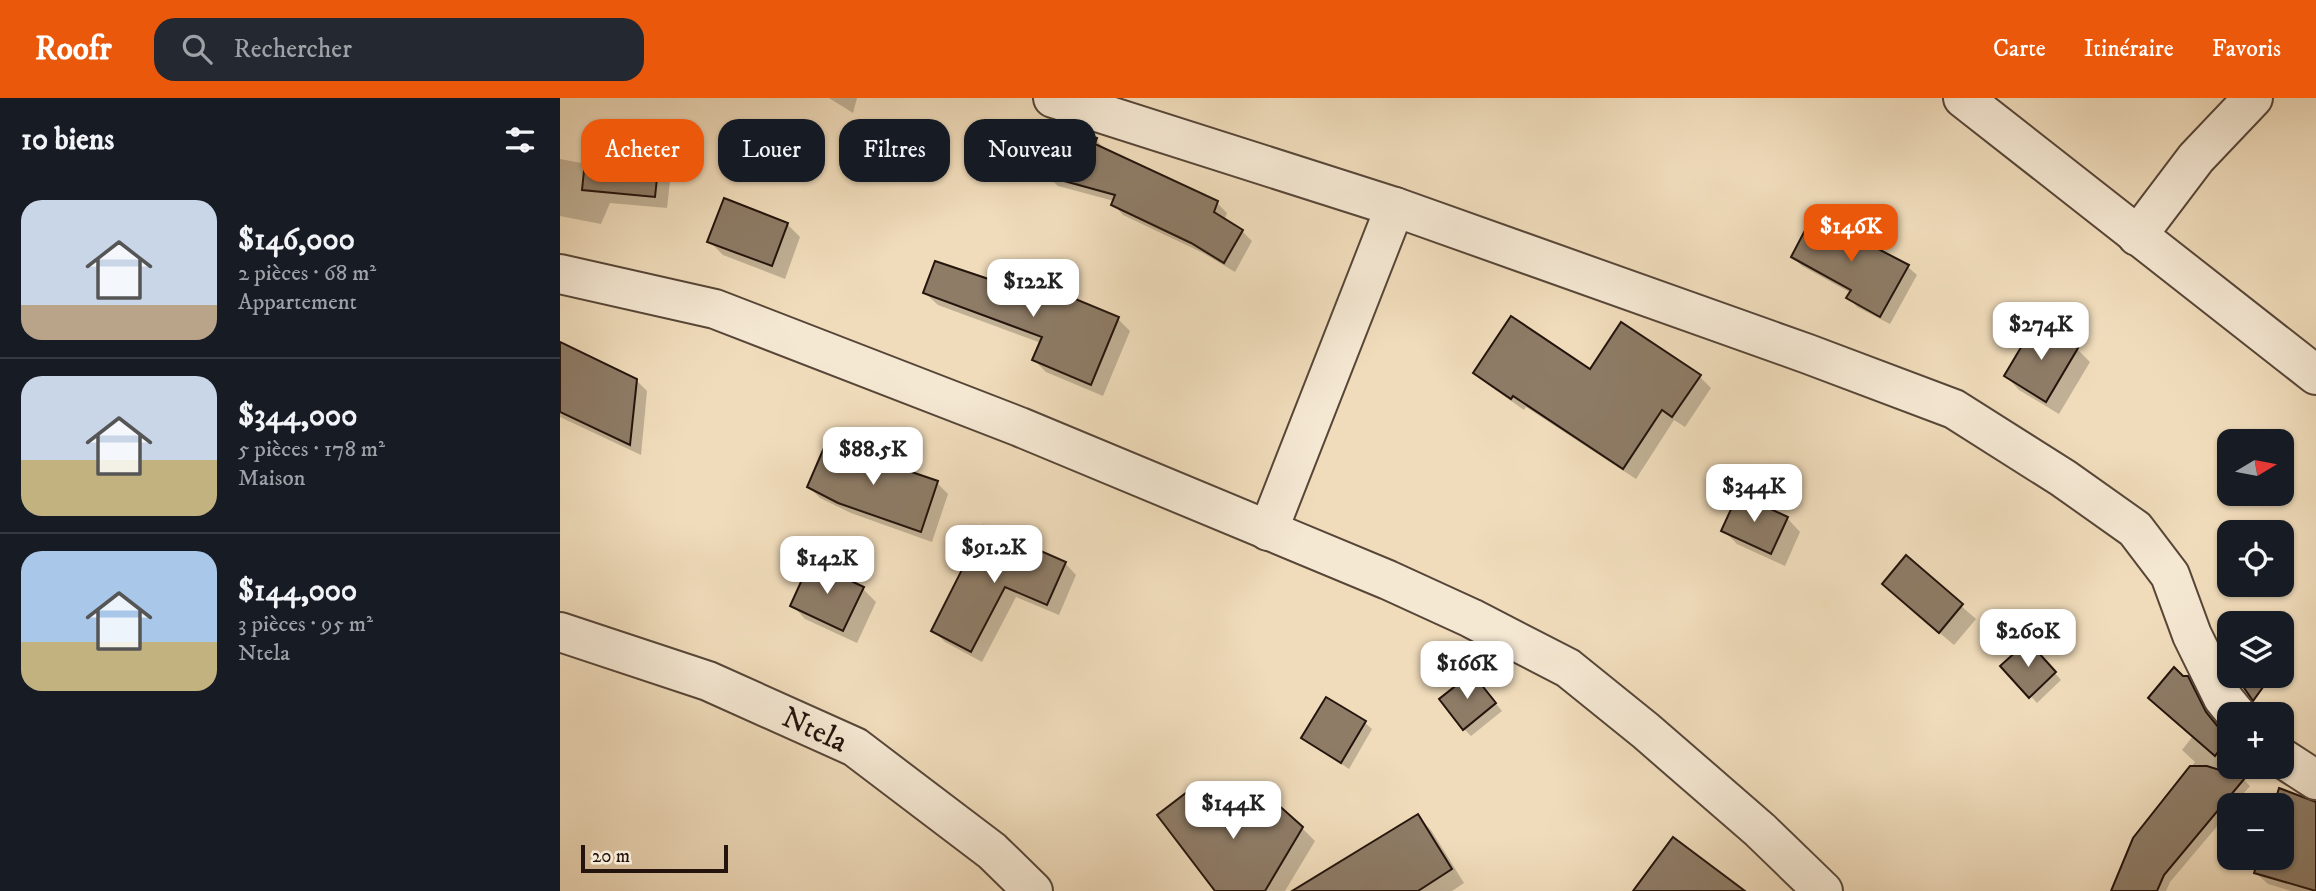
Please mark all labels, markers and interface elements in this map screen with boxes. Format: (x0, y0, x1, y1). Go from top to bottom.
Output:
search box (154, 18, 644, 81)
text: Roofr (35, 29, 112, 70)
icon: search (178, 30, 216, 68)
text: Rechercher (234, 33, 352, 66)
text: Carte (1993, 34, 2046, 64)
text: Itinéraire (2084, 34, 2174, 64)
text: Favoris (2212, 34, 2281, 64)
chip: Acheter (581, 119, 704, 182)
chip: Louer (718, 119, 825, 182)
chip: Filtres (839, 119, 950, 182)
chip: Nouveau (964, 119, 1096, 182)
icon: filters (501, 121, 539, 159)
text: 10 biens (21, 122, 114, 159)
pin: $146K (1802, 204, 1900, 264)
text: $146K (1820, 212, 1882, 241)
text: $146,000 (238, 222, 355, 259)
icon: home (77, 228, 161, 312)
text: 2 pièces · 68 m² (238, 259, 376, 288)
pin: $122K (984, 260, 1082, 319)
text: $122K (1003, 267, 1063, 296)
text: Appartement (238, 288, 357, 317)
pin: $274K (1992, 302, 2090, 362)
text: $274K (2009, 310, 2073, 339)
text: $344,000 (238, 398, 357, 435)
icon: home (77, 404, 161, 488)
pin: $88.5K (816, 428, 930, 487)
north arrow (2217, 429, 2294, 506)
map controls (2217, 429, 2294, 870)
text: 5 pièces · 178 m² (238, 435, 385, 464)
text: $88.5K (839, 435, 907, 464)
text: Maison (238, 464, 306, 493)
pin: $344K (1705, 464, 1803, 524)
text: $344K (1722, 472, 1786, 501)
button: locate (2217, 520, 2294, 597)
pin: $91.2K (937, 526, 1051, 585)
text: $91.2K (961, 533, 1027, 562)
pin: $142K (778, 536, 876, 596)
text: $142K (796, 544, 858, 573)
text: $144,000 (238, 573, 357, 610)
icon: home (77, 579, 161, 663)
text: 3 pièces · 95 m² (238, 610, 373, 639)
pin: $260K (1979, 610, 2077, 669)
button: layers (2217, 611, 2294, 688)
text: $260K (1996, 617, 2060, 646)
text: Ntela (238, 639, 290, 668)
pin: $166K (1418, 642, 1516, 701)
text: $166K (1436, 649, 1498, 678)
street label: Ntela (776, 699, 853, 762)
button: + (2217, 702, 2294, 779)
pin: $144K (1184, 782, 1282, 841)
text: $144K (1201, 789, 1265, 818)
button: − (2217, 793, 2294, 870)
scale bar (581, 842, 728, 874)
text: 20 m (592, 845, 630, 868)

